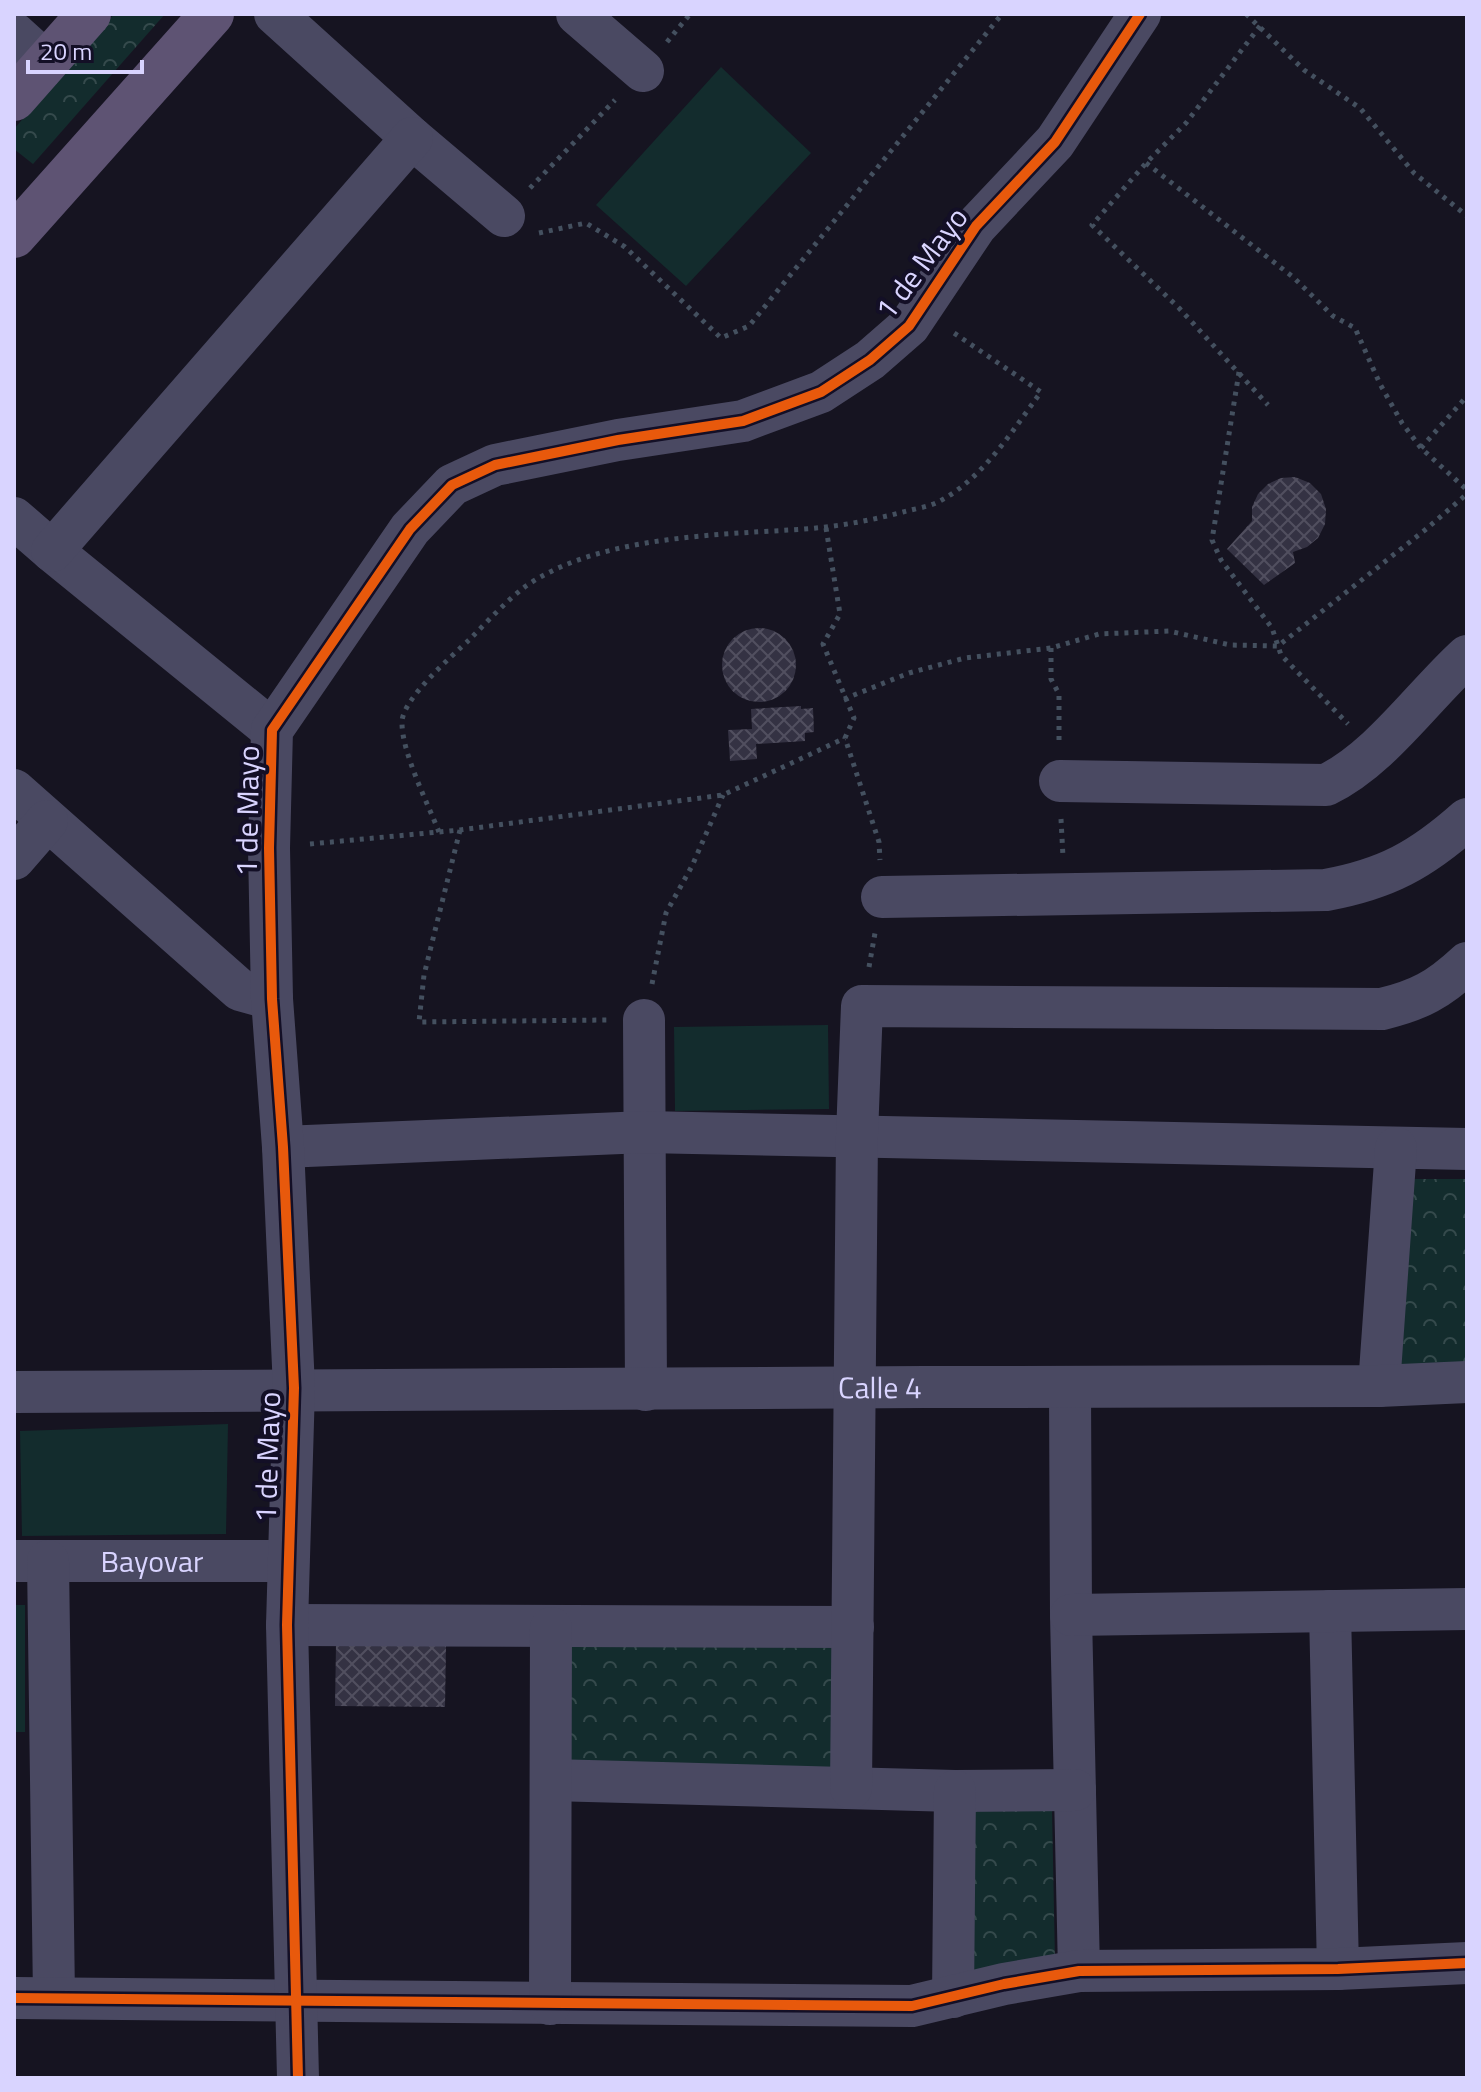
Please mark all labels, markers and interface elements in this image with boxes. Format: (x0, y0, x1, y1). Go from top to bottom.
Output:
scale bar (28, 24, 142, 74)
text: 20 m (40, 33, 92, 69)
street label: 1 de Mayo (863, 197, 979, 329)
street label: 1 de Mayo (223, 745, 271, 877)
street label: Calle 4 (838, 1364, 922, 1410)
street label: 1 de Mayo (242, 1391, 292, 1523)
street label: Bayovar (101, 1538, 203, 1584)

